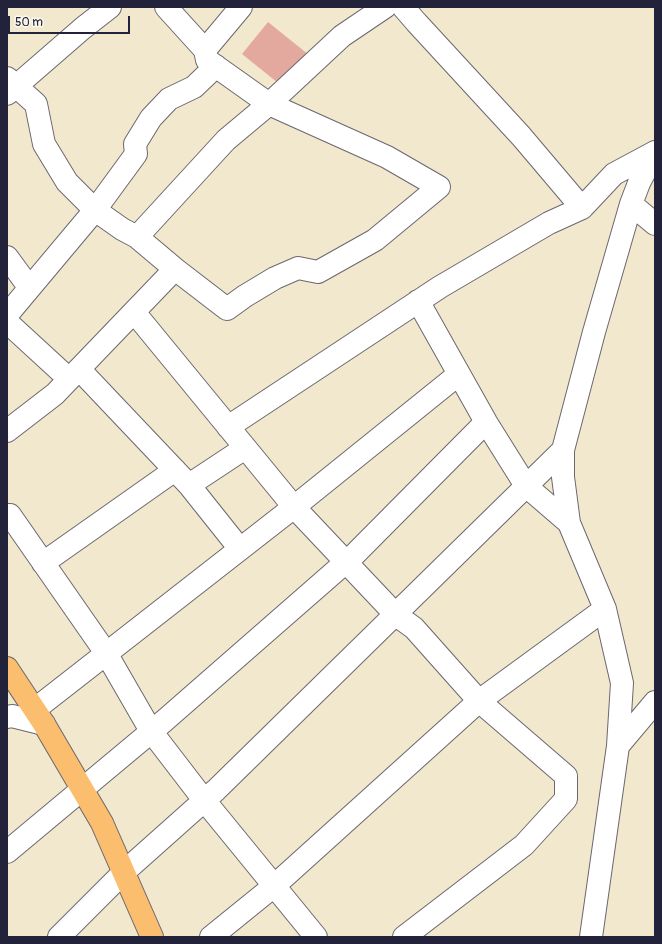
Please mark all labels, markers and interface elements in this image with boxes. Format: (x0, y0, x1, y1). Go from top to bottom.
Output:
scale bar (10, 8, 132, 34)
text: 50 m (15, 15, 43, 30)

